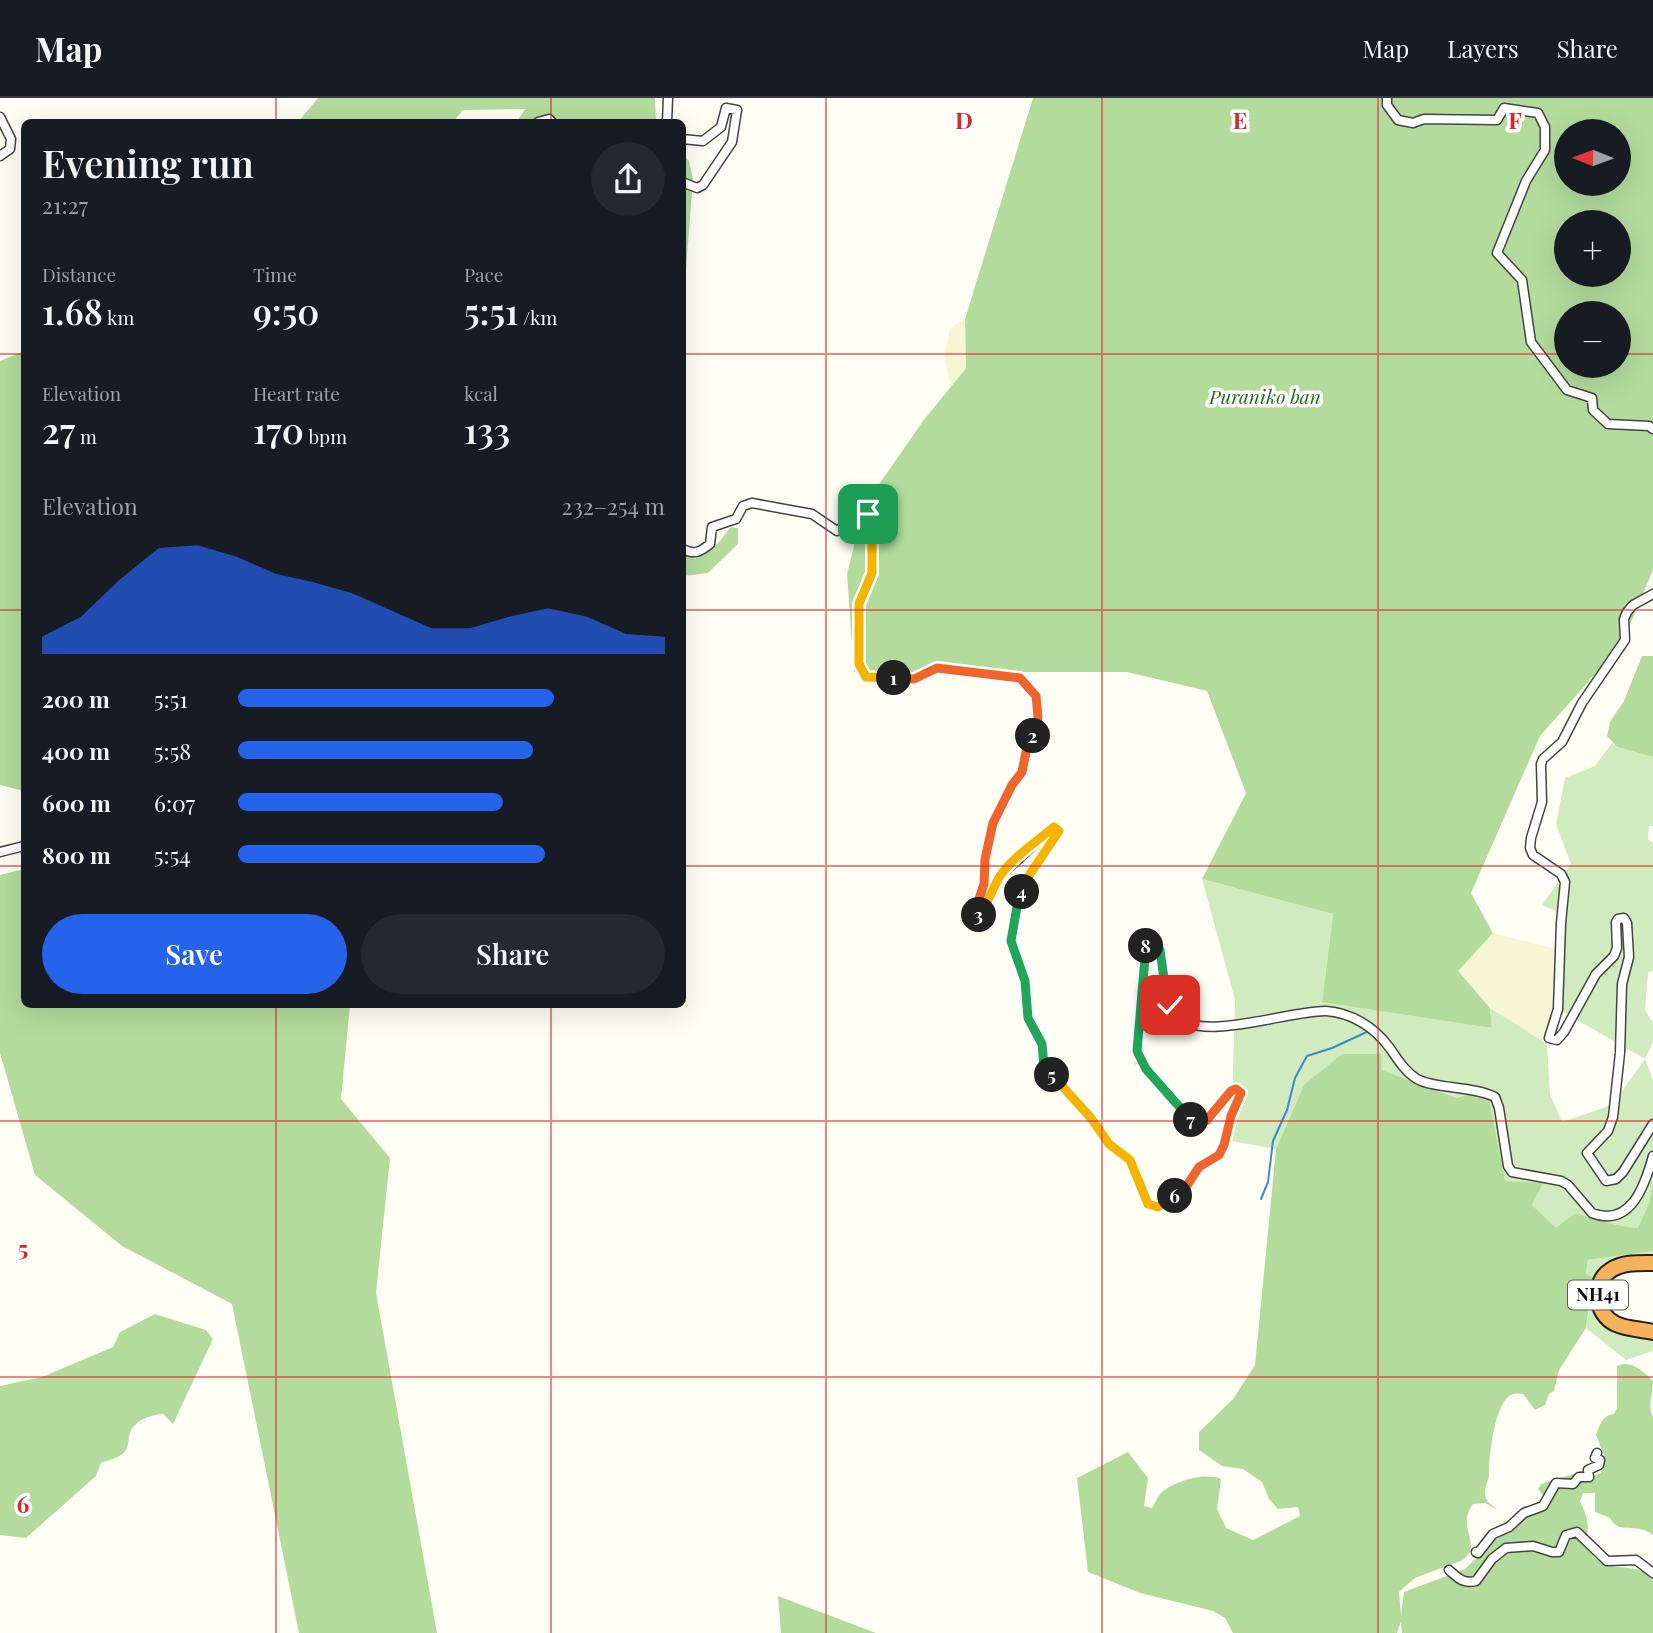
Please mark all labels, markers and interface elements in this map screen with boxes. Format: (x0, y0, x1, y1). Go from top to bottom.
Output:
text: Map (35, 26, 102, 70)
text: Map (1363, 32, 1409, 64)
text: Layers (1447, 32, 1519, 64)
text: Share (1557, 32, 1618, 64)
text: D (955, 104, 973, 135)
text: E (1233, 104, 1247, 135)
text: F (1508, 104, 1522, 135)
north arrow (1554, 119, 1631, 196)
map controls (1554, 119, 1631, 378)
text: Evening run (42, 137, 254, 188)
button: share (591, 142, 665, 216)
text: 21:27 (42, 189, 88, 220)
button: + (1554, 210, 1631, 287)
text: Distance (42, 261, 116, 287)
text: Time (253, 261, 297, 287)
text: Pace (464, 261, 503, 287)
text: 1.68 (42, 287, 103, 334)
text: 9:50 (253, 287, 319, 334)
text: 5:51 (464, 287, 518, 334)
button: − (1554, 301, 1631, 378)
text: km (103, 304, 134, 330)
text: /km (518, 304, 557, 330)
text: Elevation (42, 380, 121, 406)
text: Heart rate (253, 380, 340, 406)
text: kcal (464, 380, 498, 406)
park label: Puraniko ban (1208, 383, 1321, 409)
text: 27 (42, 406, 75, 453)
text: 170 (253, 406, 304, 453)
text: 133 (464, 406, 510, 453)
text: m (75, 423, 97, 449)
text: bpm (304, 423, 347, 449)
pin (838, 484, 898, 544)
text: Elevation (42, 490, 138, 521)
text: 232–254 m (561, 490, 665, 521)
icon: arrive (849, 495, 887, 533)
pin: 1 (876, 660, 912, 696)
text: 1 (890, 664, 897, 690)
text: 200 m (42, 683, 110, 714)
text: 5:51 (154, 683, 188, 714)
pin: 2 (1016, 718, 1050, 754)
text: 2 (1028, 722, 1037, 748)
text: 400 m (42, 735, 110, 766)
text: 5:58 (154, 735, 191, 766)
text: 600 m (42, 787, 111, 818)
text: 6:07 (154, 787, 195, 818)
text: 800 m (42, 839, 111, 870)
text: 5:54 (154, 839, 191, 870)
pin: 4 (1004, 874, 1040, 910)
text: 4 (1016, 878, 1027, 904)
pin: 3 (962, 898, 996, 932)
text: 3 (974, 901, 983, 927)
button: Save (42, 914, 347, 994)
button: Share (361, 914, 665, 994)
pin: 8 (1128, 928, 1164, 964)
text: 8 (1140, 932, 1151, 958)
pin (1140, 975, 1200, 1035)
icon: check (1151, 986, 1189, 1024)
pin: 5 (1034, 1058, 1070, 1093)
text: 5 (1047, 1061, 1056, 1087)
pin: 7 (1174, 1102, 1208, 1138)
text: 7 (1186, 1106, 1195, 1132)
pin: 6 (1158, 1178, 1192, 1214)
text: 6 (1169, 1182, 1180, 1208)
text: 5 (18, 1232, 28, 1263)
road number: NH41 (1568, 1280, 1628, 1310)
text: 6 (17, 1488, 30, 1519)

